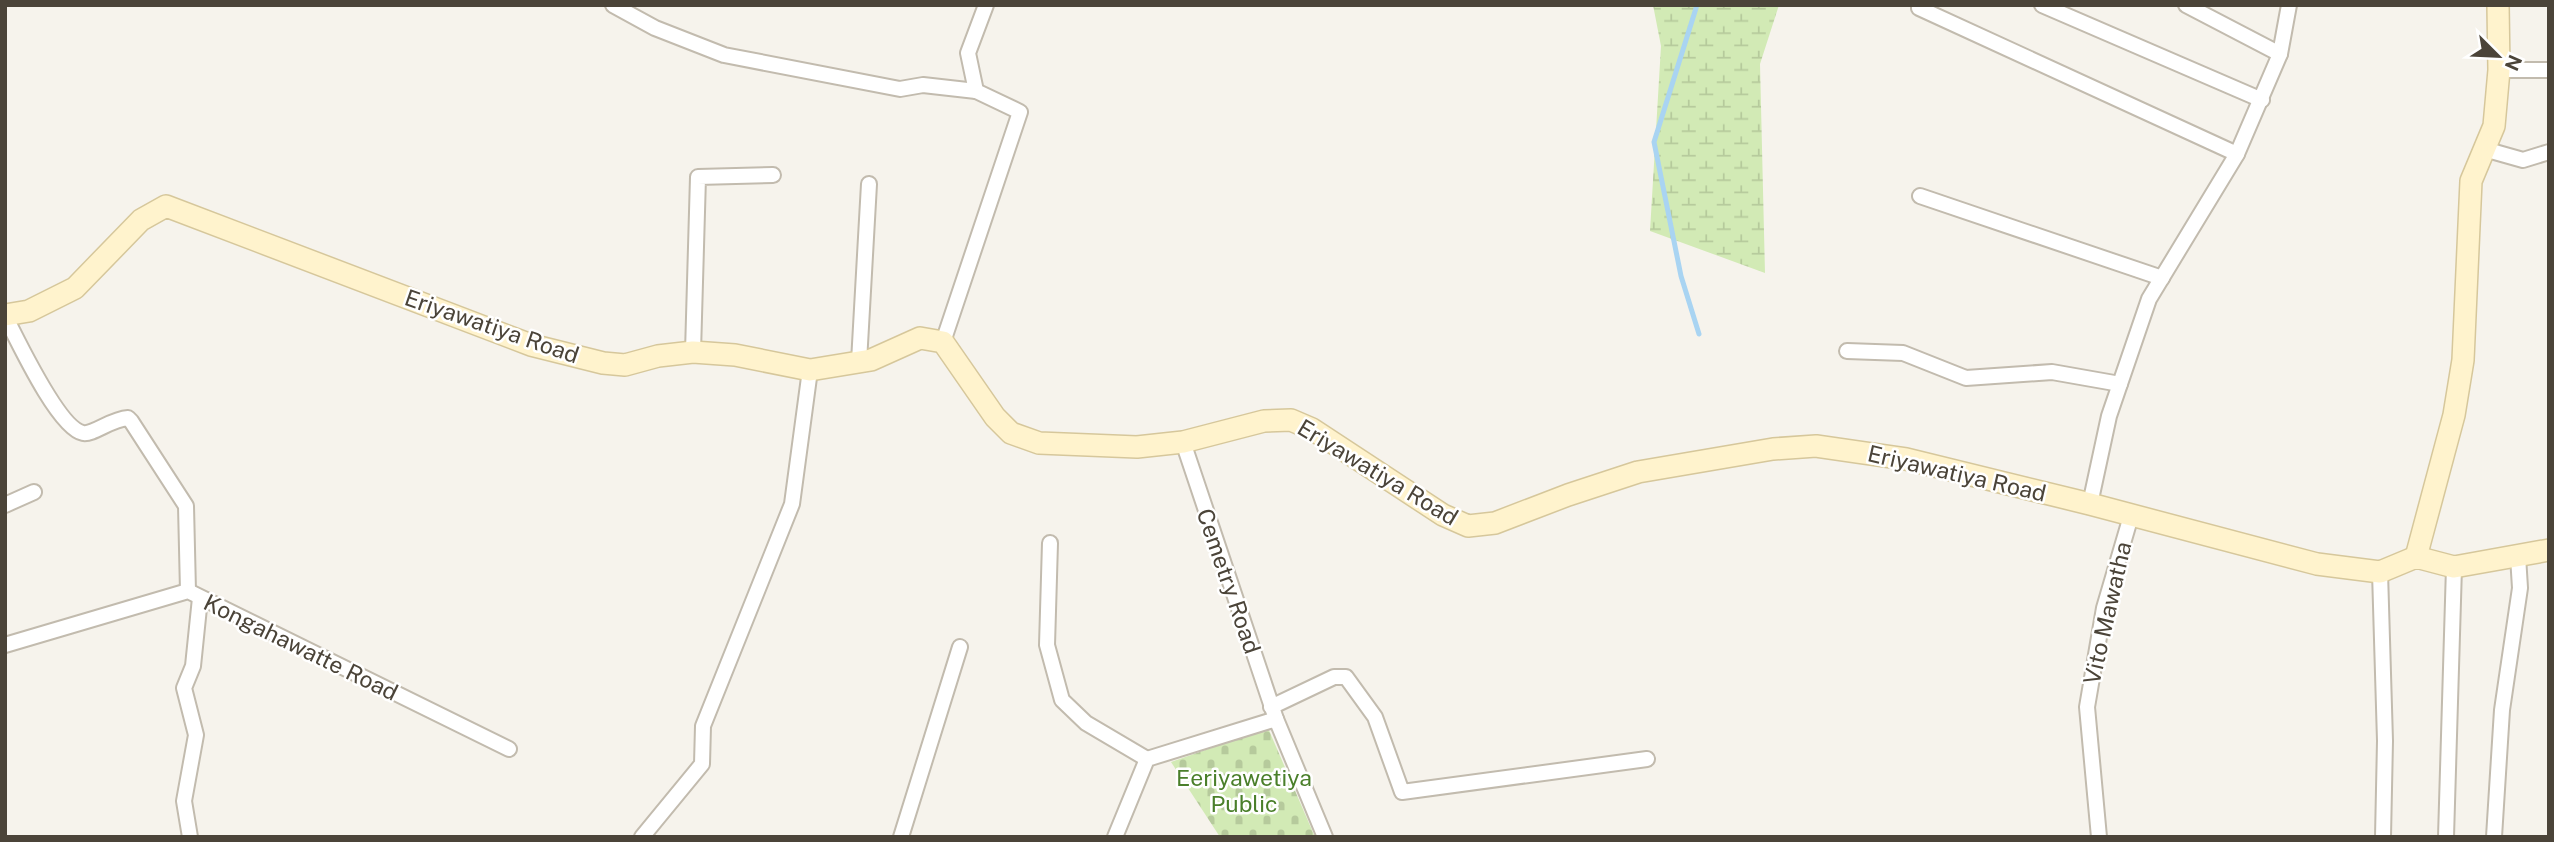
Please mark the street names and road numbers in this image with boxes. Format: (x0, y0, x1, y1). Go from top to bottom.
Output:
street label: Eriyawatiya Road (401, 284, 583, 368)
street label: Eriyawatiya Road (1293, 413, 1463, 531)
street label: Eriyawatiya Road (1865, 439, 2049, 507)
street label: Cemetry Road (1192, 505, 1266, 657)
street label: Vito Mawatha (2077, 539, 2137, 687)
street label: Kongahawatte Road (199, 588, 403, 706)

